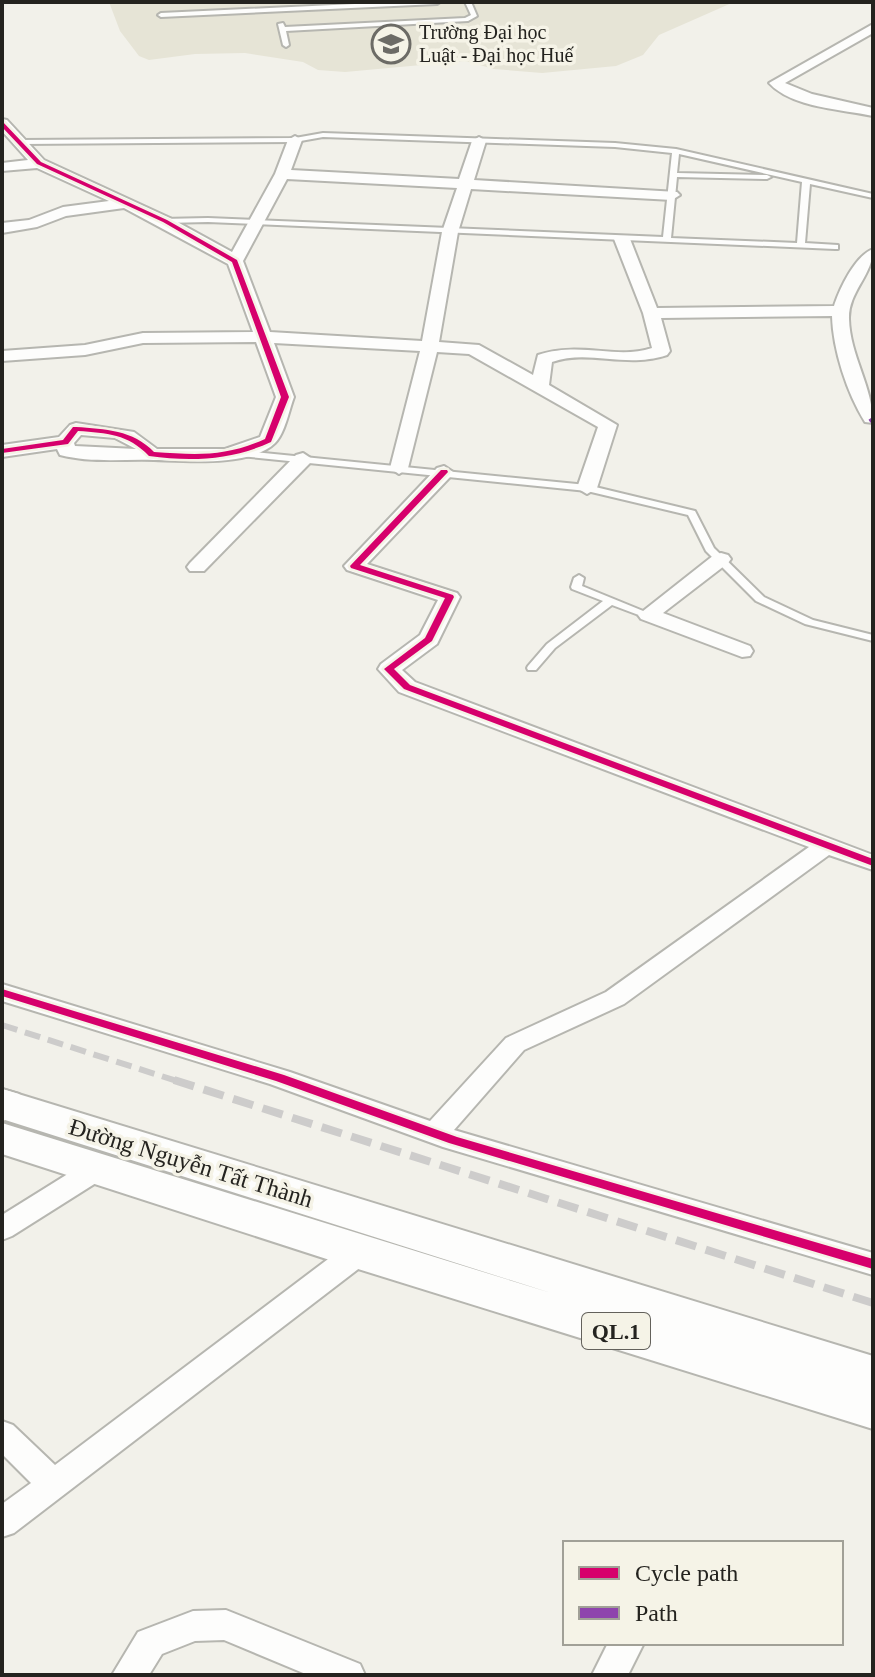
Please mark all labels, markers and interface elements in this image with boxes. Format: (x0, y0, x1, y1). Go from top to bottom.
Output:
place label: Trường Đại học Luật - Đại học Huế (419, 21, 575, 66)
school or university icon: Trường Đại học Luật - Đại học Huế (370, 23, 412, 65)
street label: Đường Nguyễn Tất Thành (66, 1114, 316, 1212)
road number: QL.1 (582, 1313, 650, 1349)
legend (563, 1541, 843, 1645)
text: Cycle path (635, 1560, 738, 1586)
text: Path (635, 1600, 678, 1626)

